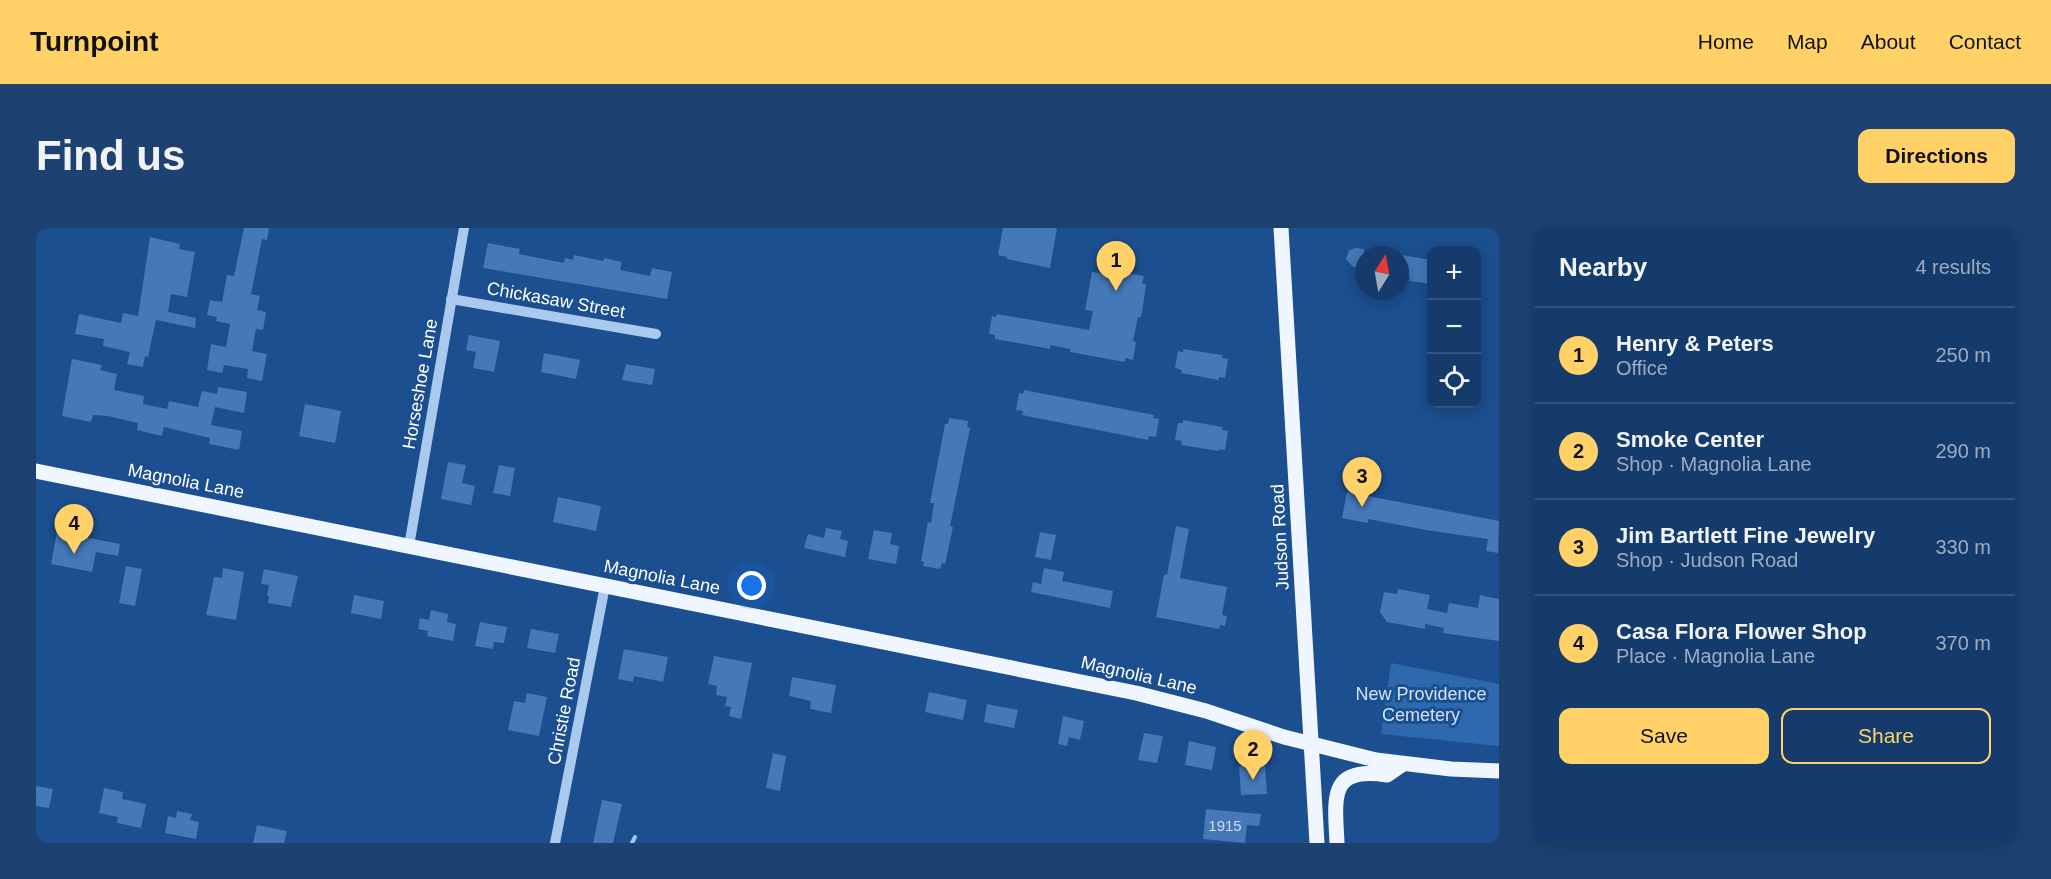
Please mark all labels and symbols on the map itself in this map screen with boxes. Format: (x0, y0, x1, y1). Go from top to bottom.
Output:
pin: 1 (1096, 242, 1136, 291)
north arrow (1355, 246, 1409, 300)
street label: Chickasaw Street (485, 278, 627, 322)
street label: Horseshoe Lane (399, 317, 441, 451)
pin: 3 (1342, 458, 1382, 507)
street label: Magnolia Lane (126, 460, 246, 502)
street label: Judson Road (1267, 484, 1293, 590)
pin: 4 (54, 504, 93, 554)
street label: Magnolia Lane (602, 556, 722, 598)
your location (737, 571, 766, 600)
street label: Magnolia Lane (1079, 652, 1199, 698)
street label: Christie Road (544, 656, 584, 766)
park label: New Providence Cemetery (1355, 684, 1487, 725)
pin: 2 (1234, 730, 1272, 780)
house number: 1915 (1208, 817, 1242, 834)

